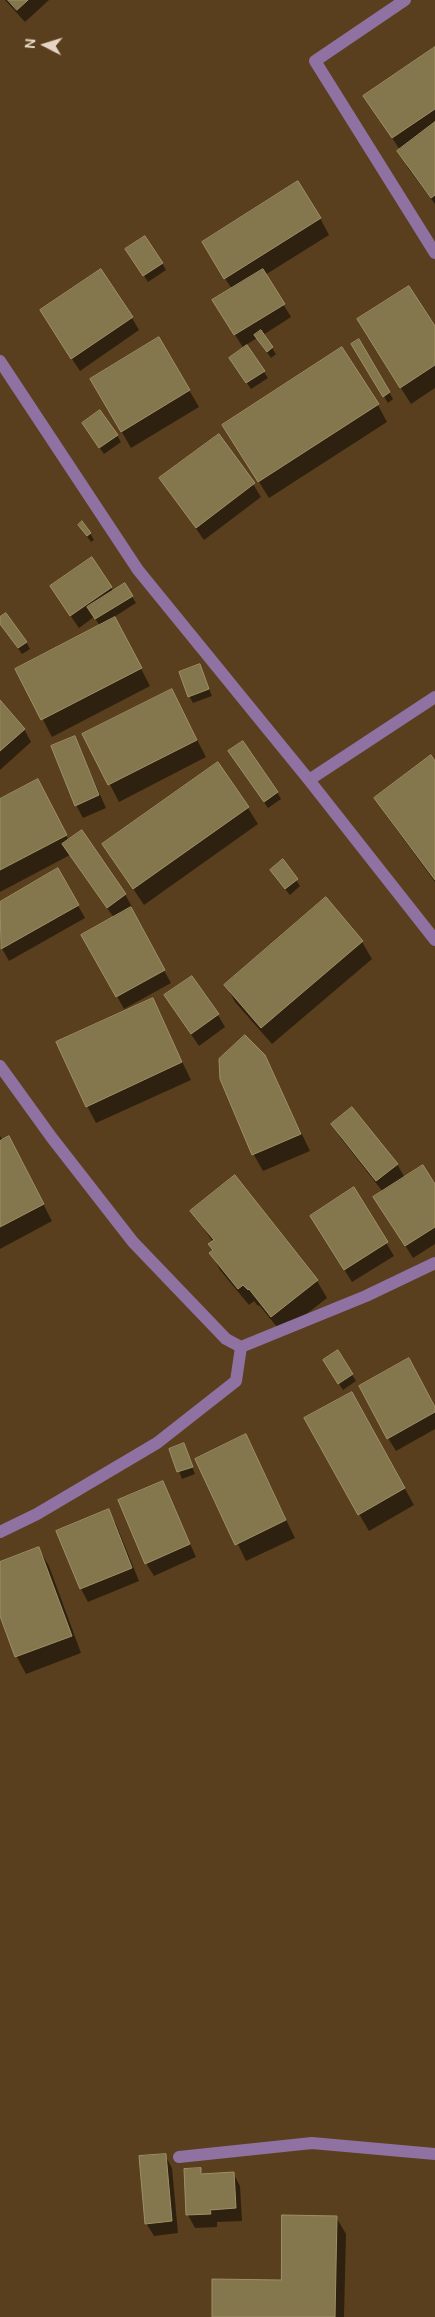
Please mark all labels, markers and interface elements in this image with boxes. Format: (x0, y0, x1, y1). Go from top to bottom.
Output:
north arrow (20, 20, 70, 70)
text: N (21, 38, 39, 50)

